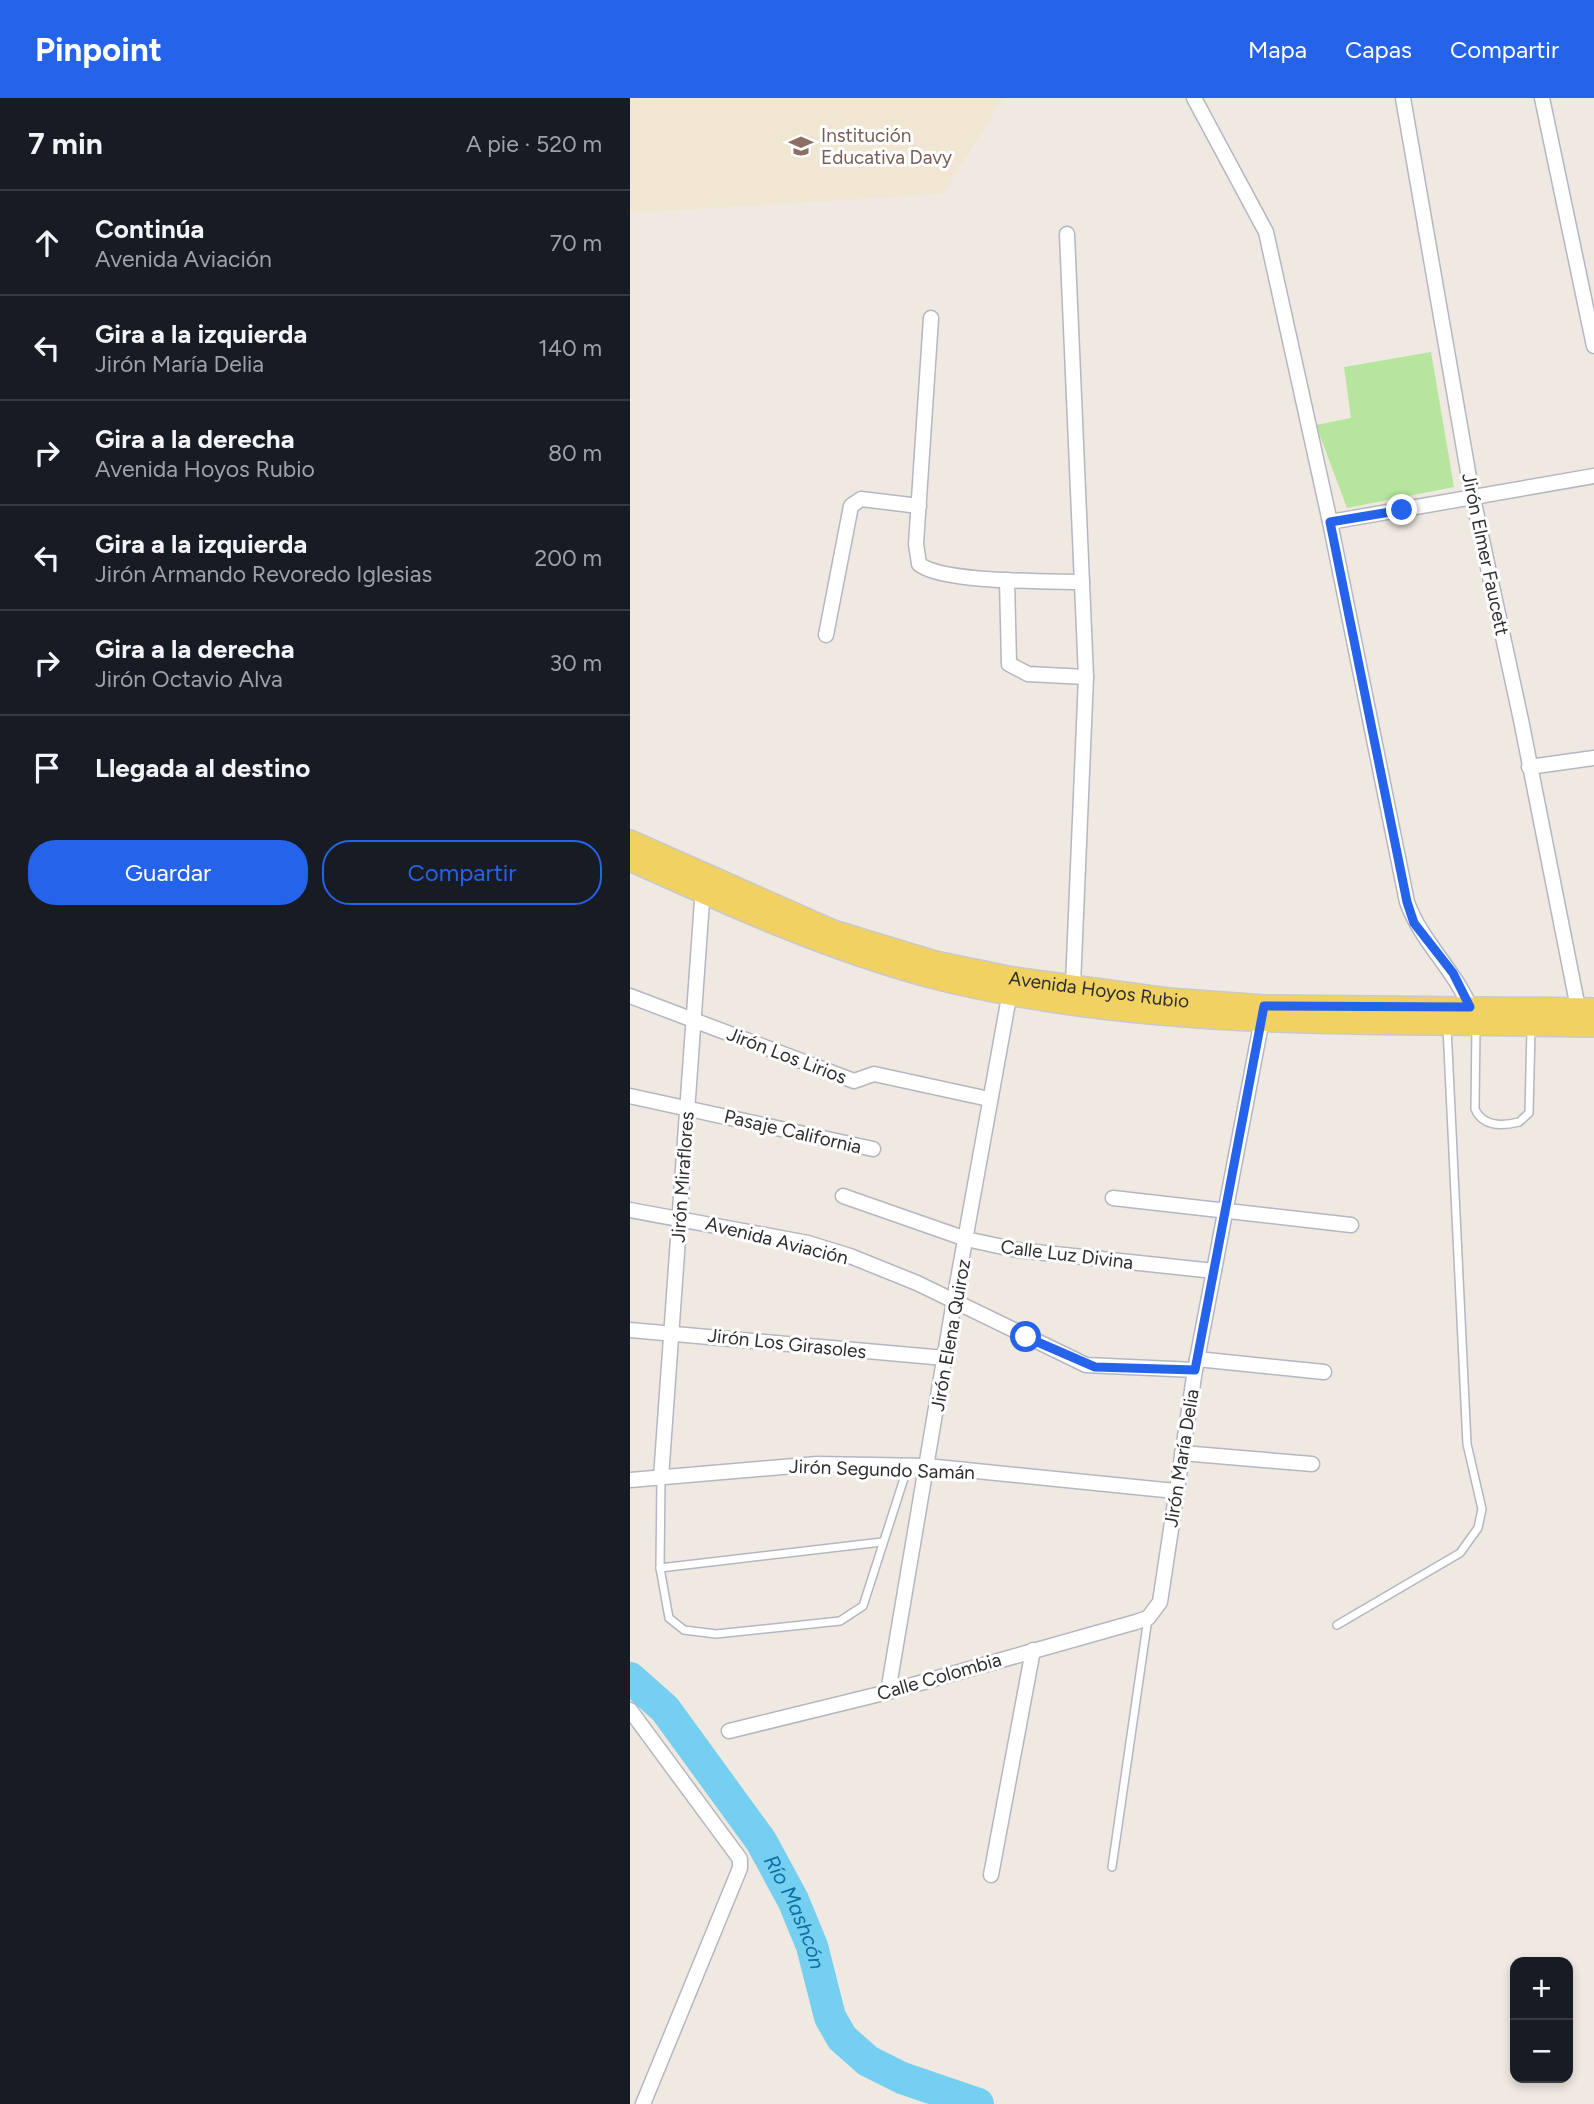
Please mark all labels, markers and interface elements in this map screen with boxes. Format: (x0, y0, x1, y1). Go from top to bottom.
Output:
text: Pinpoint (35, 30, 162, 69)
text: Mapa (1248, 35, 1307, 64)
text: Capas (1345, 35, 1412, 64)
text: Compartir (1450, 35, 1559, 64)
place label: Institución Educativa Davy (821, 124, 952, 169)
text: 7 min (28, 125, 103, 162)
text: A pie · 520 m (466, 130, 602, 158)
school or university icon: Institución Educativa Davy (787, 132, 815, 160)
text: Continúa (95, 213, 204, 245)
icon: ahead (28, 224, 66, 262)
text: 70 m (550, 229, 602, 257)
text: Avenida Aviación (95, 245, 272, 273)
text: Gira a la izquierda (95, 318, 307, 350)
icon: left (28, 329, 66, 367)
text: 140 m (538, 334, 602, 362)
text: Jirón María Delia (95, 350, 264, 378)
text: Gira a la derecha (95, 423, 295, 455)
icon: right (28, 434, 66, 472)
text: 80 m (548, 439, 602, 467)
text: Avenida Hoyos Rubio (95, 455, 315, 483)
street label: Jirón Elmer Faucett (1457, 471, 1514, 637)
route end (1386, 494, 1417, 525)
text: Gira a la izquierda (95, 528, 307, 560)
icon: left (28, 539, 66, 577)
text: 200 m (534, 544, 602, 572)
text: Jirón Armando Revoredo Iglesias (95, 560, 432, 588)
text: Gira a la derecha (95, 633, 295, 665)
icon: right (28, 644, 66, 682)
text: 30 m (549, 649, 602, 677)
text: Jirón Octavio Alva (95, 665, 283, 693)
icon: arrive (28, 749, 66, 787)
text: Llegada al destino (95, 752, 310, 784)
button: Guardar (28, 840, 308, 905)
button: Compartir (322, 840, 602, 905)
street label: Avenida Hoyos Rubio (1007, 967, 1190, 1013)
street label: Jirón Los Lirios (724, 1022, 850, 1089)
street label: Pasaje California (722, 1105, 864, 1158)
street label: Jirón Miraflores (666, 1111, 699, 1243)
street label: Avenida Aviación (703, 1212, 851, 1269)
street label: Calle Luz Divina (999, 1235, 1135, 1274)
street label: Jirón Elena Quiroz (926, 1257, 975, 1413)
route start (1010, 1321, 1041, 1352)
street label: Jirón Los Girasoles (706, 1324, 868, 1363)
street label: Jirón María Delia (1159, 1387, 1204, 1529)
street label: Jirón Segundo Samán (789, 1455, 975, 1484)
street label: Calle Colombia (874, 1648, 1004, 1705)
water label: Río Mashcón (759, 1850, 830, 1972)
map controls (1510, 1957, 1573, 2083)
button: + (1510, 1957, 1573, 2020)
button: − (1510, 2020, 1573, 2083)

